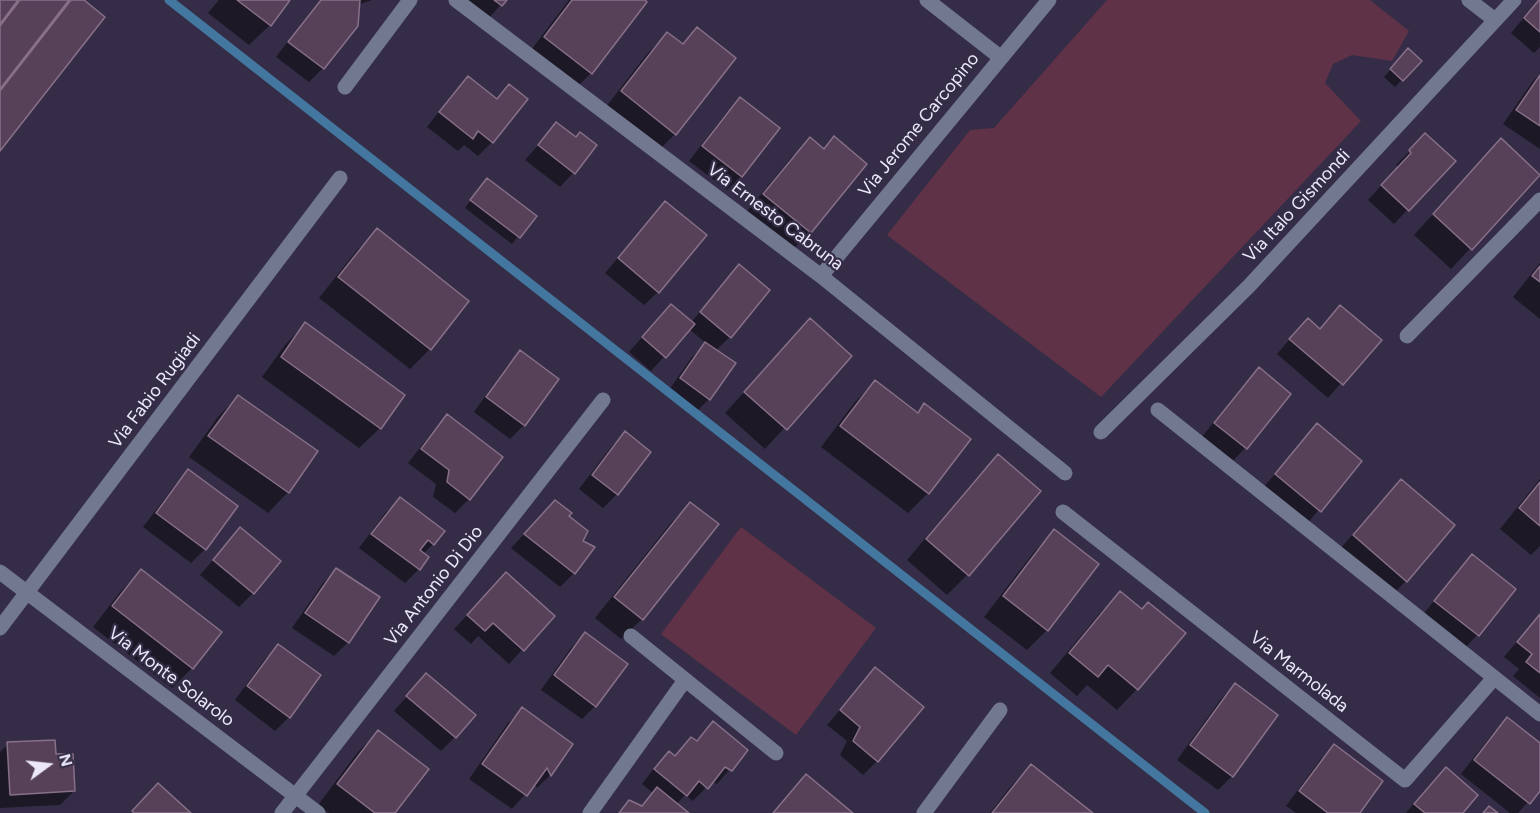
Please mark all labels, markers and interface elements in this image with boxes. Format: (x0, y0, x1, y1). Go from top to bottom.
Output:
street label: Via Jerome Carcopino (854, 49, 984, 201)
street label: Via Italo Gismondi (1239, 145, 1355, 267)
street label: Via Ernesto Cabruna (703, 159, 847, 275)
street label: Via Fabio Rugiadi (105, 329, 205, 453)
street label: Via Antonio Di Dio (380, 522, 488, 650)
street label: Via Monte Solarolo (104, 622, 238, 732)
street label: Via Marmolada (1245, 627, 1353, 717)
north arrow (18, 735, 78, 795)
text: N (55, 752, 77, 769)

